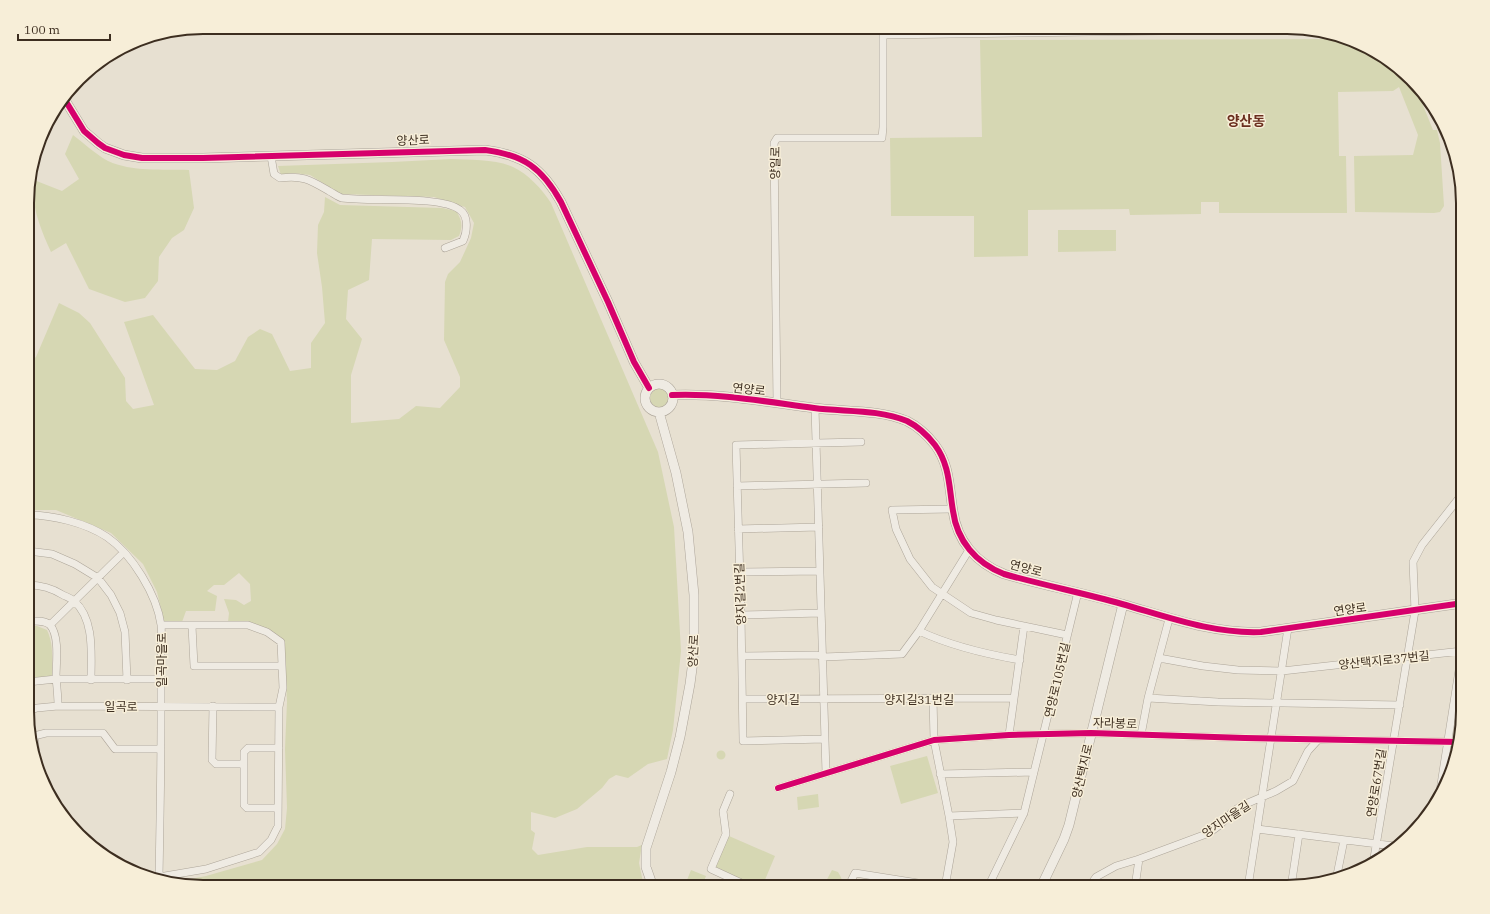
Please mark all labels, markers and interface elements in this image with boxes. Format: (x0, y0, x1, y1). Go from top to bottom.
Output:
scale bar (18, 16, 110, 42)
text: 100 m (24, 22, 60, 37)
district label: 양산동 (1227, 112, 1265, 130)
street label: 양산로 (396, 132, 430, 148)
street label: 양일로 (767, 146, 783, 180)
street label: 연양로 (732, 380, 766, 398)
street label: 연양로 (1008, 556, 1044, 580)
street label: 양지길2번길 (731, 563, 749, 625)
street label: 연양로 (1333, 599, 1367, 619)
street label: 일곡마을로 (154, 632, 169, 688)
street label: 양산로 (685, 634, 701, 668)
street label: 연양로105번길 (1041, 641, 1073, 719)
street label: 양산택지로37번길 (1338, 648, 1430, 672)
street label: 양지길 (766, 692, 800, 707)
street label: 양지길31번길 (884, 692, 954, 707)
street label: 일곡로 (104, 699, 138, 714)
street label: 자라봉로 (1093, 715, 1137, 731)
street label: 양산택지로 (1068, 742, 1096, 800)
street label: 연양로67번길 (1363, 747, 1389, 819)
street label: 양지마을길 (1199, 797, 1253, 841)

